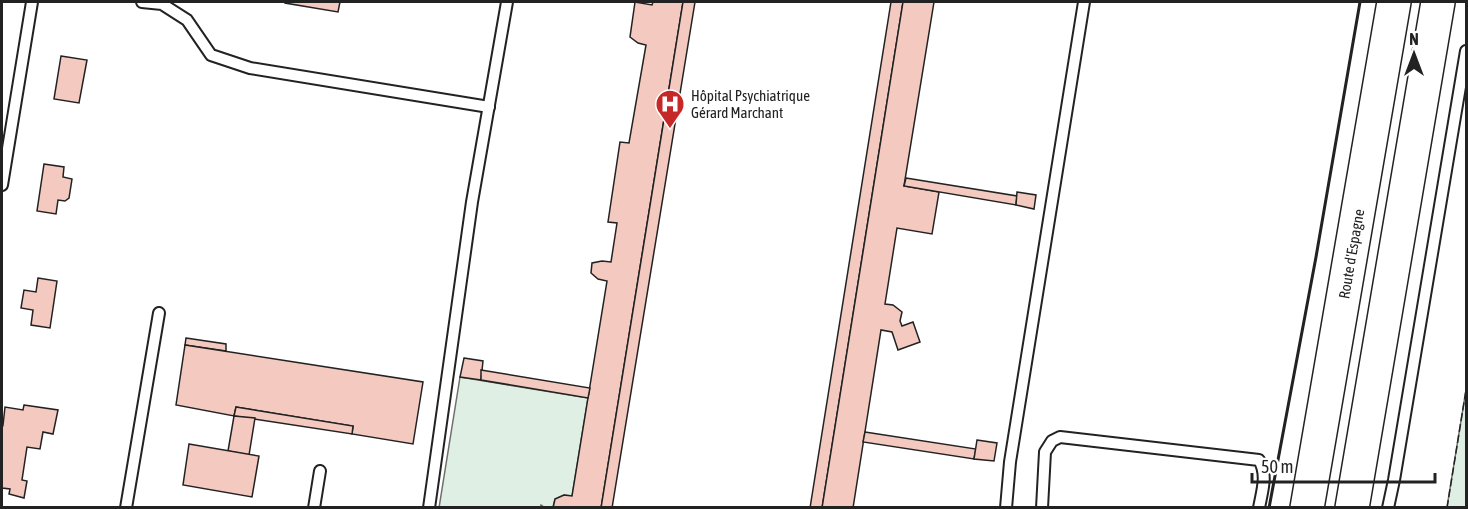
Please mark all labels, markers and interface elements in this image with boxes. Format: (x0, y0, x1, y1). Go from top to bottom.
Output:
north arrow (1384, 24, 1444, 84)
text: N (1409, 30, 1419, 48)
place label: Hôpital Psychiatrique Gérard Marchant (691, 87, 810, 121)
hospital icon: Hôpital Psychiatrique Gérard Marchant (654, 88, 686, 130)
street label: Route d'Espagne (1335, 207, 1367, 300)
scale bar (1252, 446, 1435, 484)
text: 50 m (1261, 456, 1293, 477)

